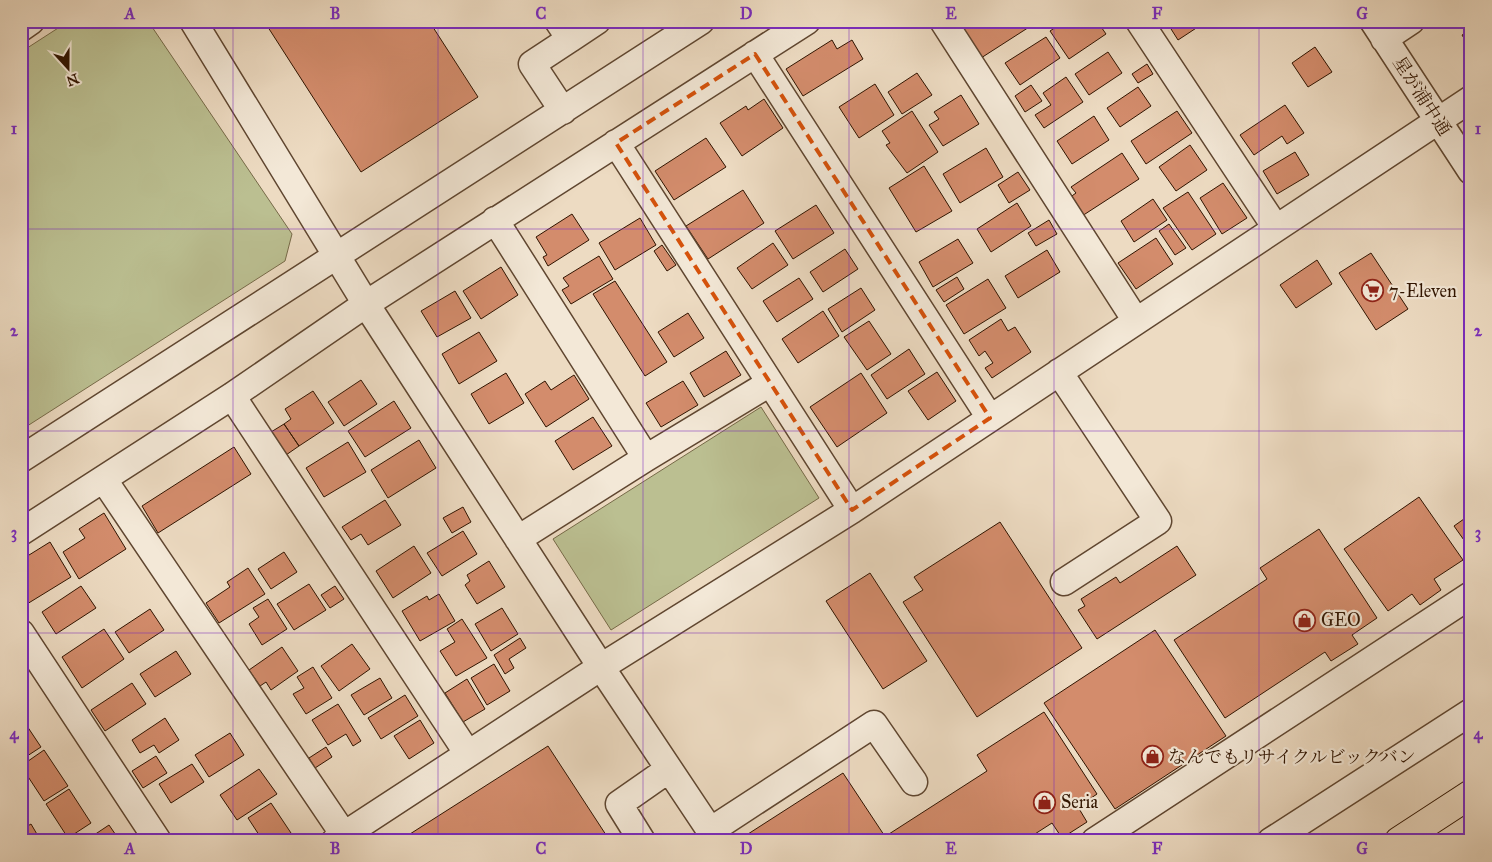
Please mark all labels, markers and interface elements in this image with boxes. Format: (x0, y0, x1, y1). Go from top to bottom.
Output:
text: A (124, 4, 136, 23)
text: B (330, 4, 340, 23)
text: C (536, 4, 547, 23)
text: D (740, 4, 753, 23)
text: E (945, 4, 957, 23)
text: F (1152, 4, 1163, 23)
text: G (1356, 4, 1368, 23)
north arrow (42, 42, 92, 92)
street label: 星が浦中通 (1388, 52, 1456, 140)
text: N (64, 70, 81, 90)
text: 1 (11, 119, 18, 138)
text: 1 (1475, 119, 1482, 138)
supermarket icon: 7-Eleven (1361, 279, 1385, 303)
place label: 7-Eleven (1389, 280, 1457, 302)
text: 2 (10, 321, 19, 340)
text: 2 (1474, 321, 1483, 340)
text: 3 (11, 523, 17, 543)
text: 3 (1475, 523, 1481, 543)
shop icon: GEO (1293, 608, 1317, 632)
place label: GEO (1321, 609, 1361, 631)
text: 4 (10, 724, 20, 744)
text: 4 (1474, 724, 1484, 744)
shop icon: なんでもリサイクルビックバン (1140, 745, 1164, 769)
place label: なんでもリサイクルビックバン (1168, 746, 1416, 768)
shop icon: Seria (1033, 790, 1057, 814)
place label: Seria (1061, 791, 1099, 813)
text: A (124, 839, 136, 858)
text: B (330, 839, 340, 858)
text: C (536, 839, 547, 858)
text: D (740, 839, 753, 858)
text: E (945, 839, 957, 858)
text: F (1152, 839, 1163, 858)
text: G (1356, 839, 1368, 858)

